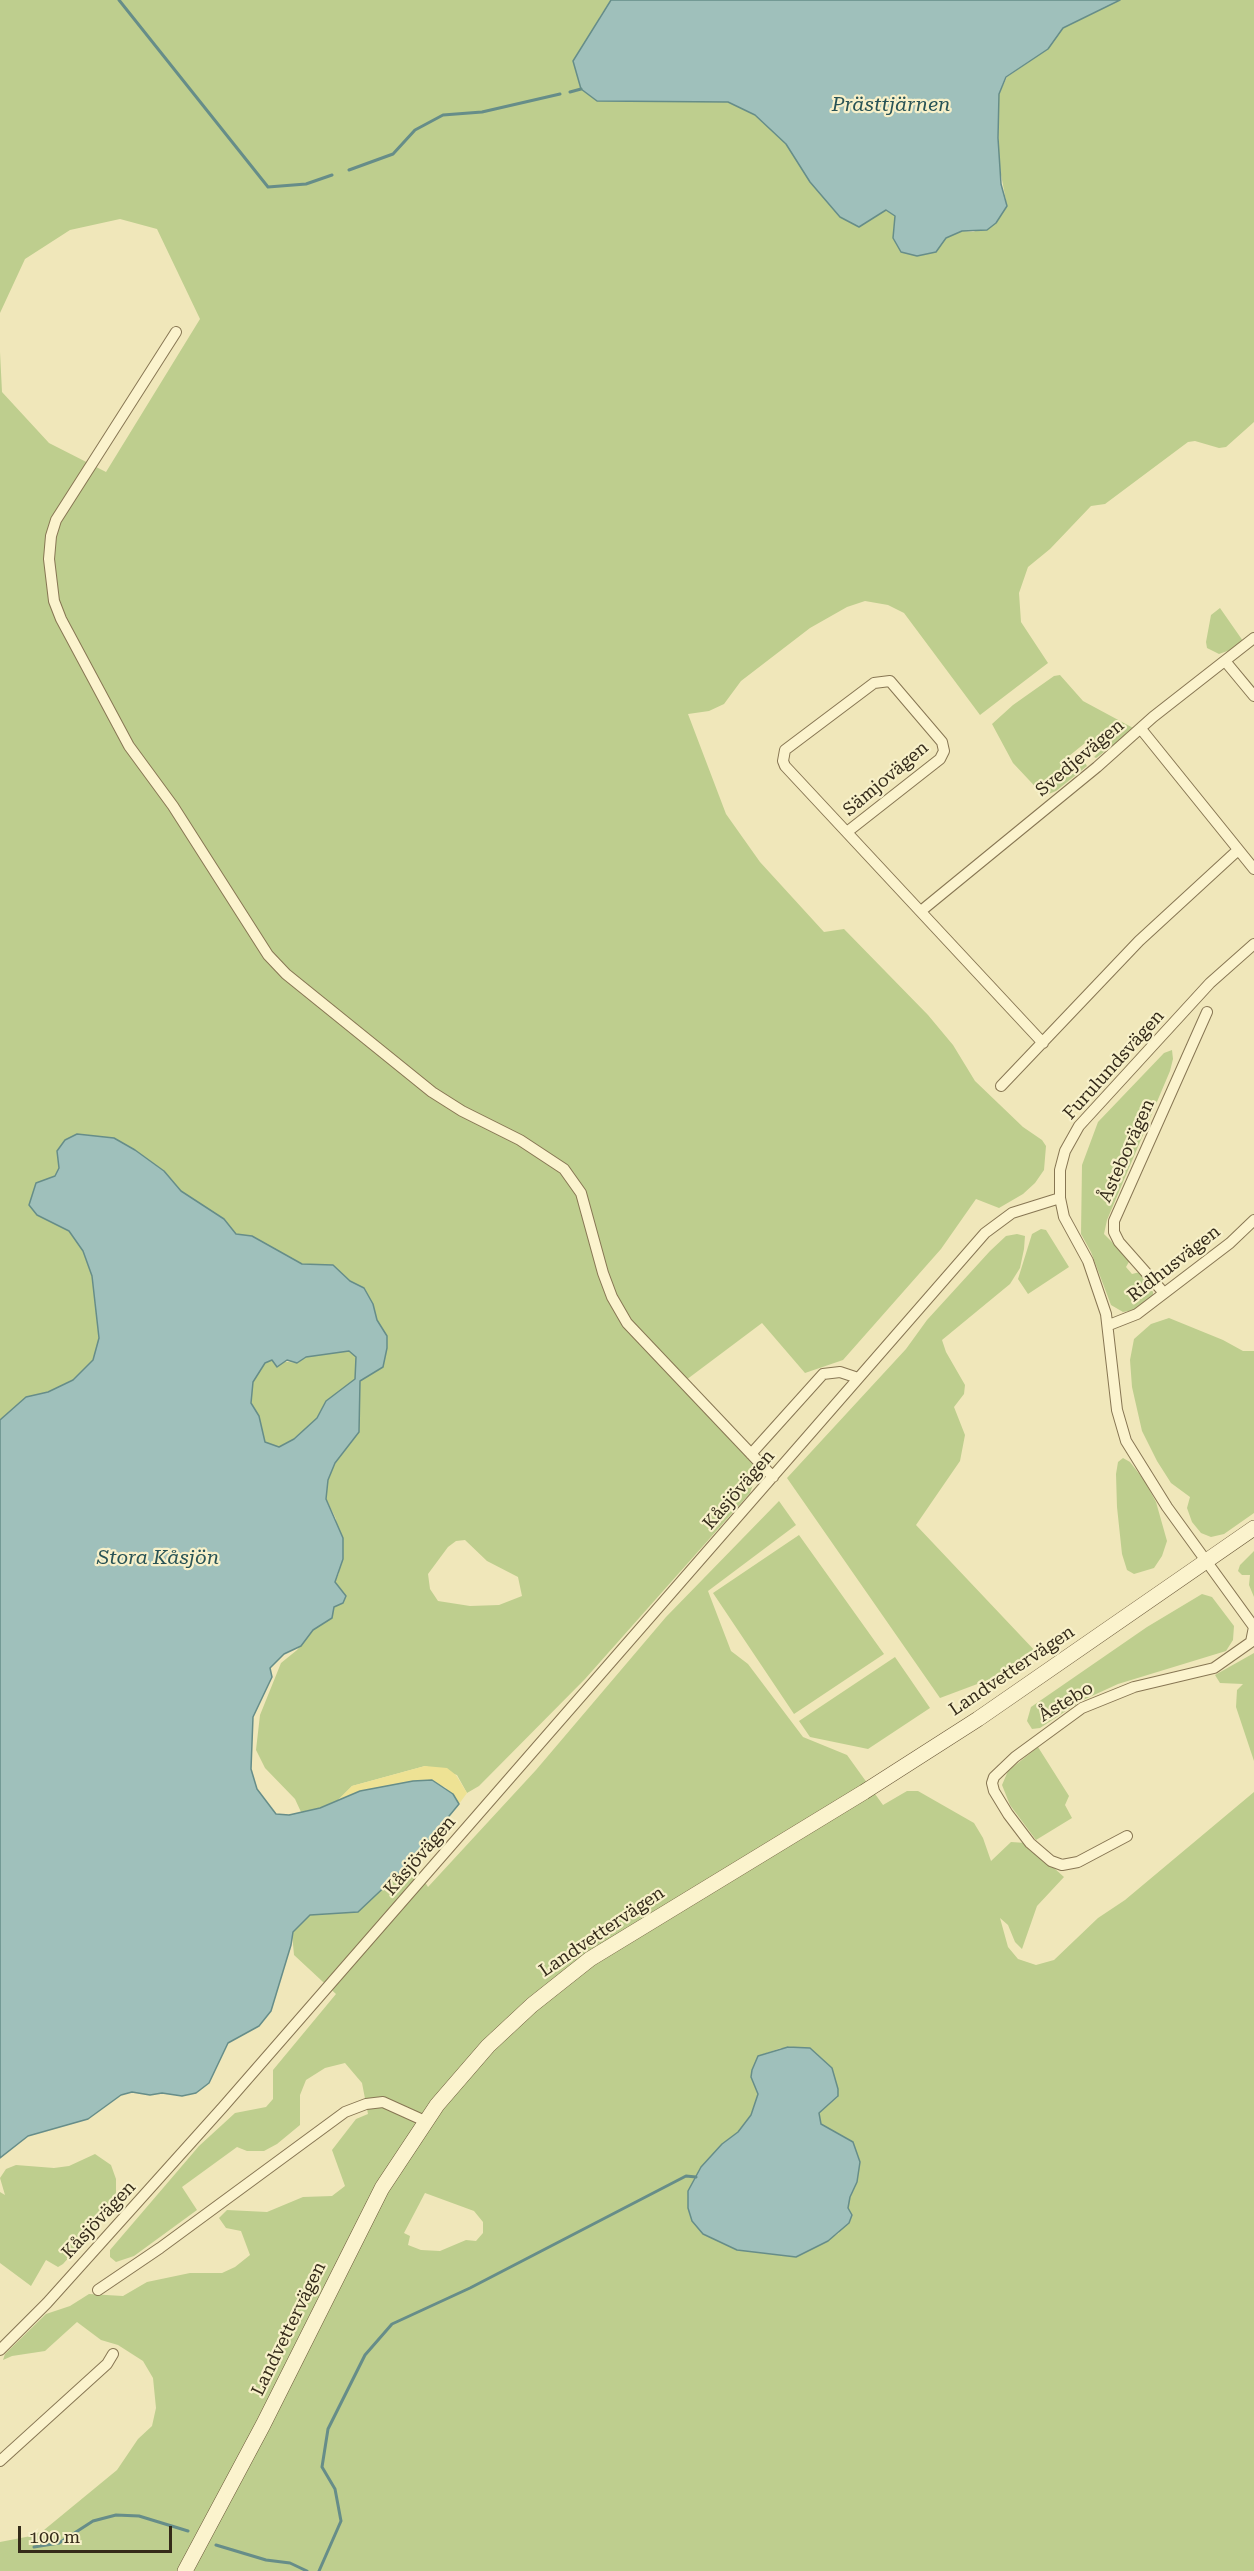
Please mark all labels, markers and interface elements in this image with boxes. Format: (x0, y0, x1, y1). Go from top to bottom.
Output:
water label: Prästtjärnen (832, 93, 950, 117)
street label: Svedjevägen (1031, 715, 1129, 801)
street label: Sämjovägen (839, 737, 933, 821)
street label: Furulundsvägen (1059, 1006, 1169, 1124)
street label: Åstebovägen (1095, 1096, 1159, 1206)
street label: Ridhusvägen (1123, 1221, 1225, 1307)
street label: Kåsjövägen (699, 1446, 779, 1534)
water label: Stora Kåsjön (97, 1546, 219, 1570)
street label: Landvettervägen (945, 1621, 1079, 1721)
street label: Åstebo (1035, 1677, 1097, 1727)
street label: Kåsjövägen (380, 1812, 460, 1900)
street label: Landvettervägen (535, 1882, 669, 1982)
street label: Kåsjövägen (58, 2177, 140, 2263)
street label: Landvettervägen (247, 2259, 331, 2399)
scale bar (21, 2514, 176, 2552)
text: 100 m (29, 2526, 80, 2547)

